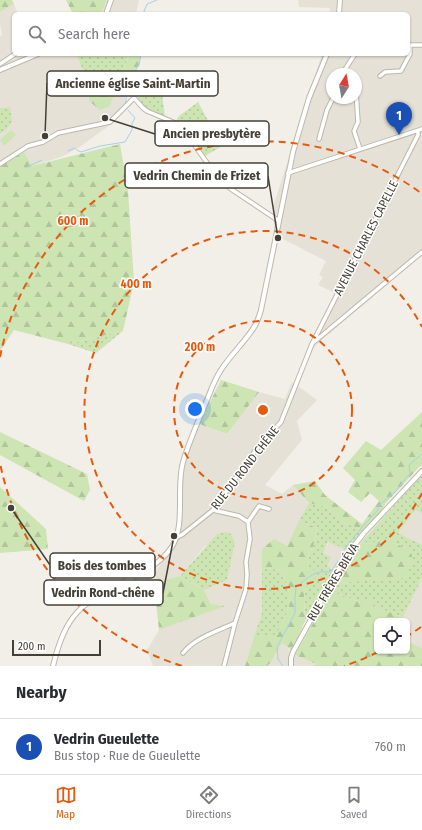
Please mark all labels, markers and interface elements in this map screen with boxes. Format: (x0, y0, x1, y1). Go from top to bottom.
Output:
search box (12, 12, 410, 56)
icon: search (26, 23, 48, 45)
text: Search here (58, 25, 130, 43)
north arrow (326, 68, 362, 104)
callout: Ancienne église Saint-Martin (47, 71, 218, 96)
text: Ancienne église Saint-Martin (54, 76, 211, 91)
pin: 1 (386, 102, 412, 135)
callout: Ancien presbytère (155, 121, 269, 146)
text: Ancien presbytère (162, 126, 261, 141)
callout: Vedrin Chemin de Frizet (125, 163, 268, 188)
text: Vedrin Chemin de Frizet (133, 168, 261, 183)
street label: AVENUE CHARLES CAPELLE (331, 178, 401, 298)
text: 600 m (57, 214, 89, 228)
text: 400 m (121, 277, 151, 291)
text: 200 m (184, 340, 215, 354)
your location (185, 399, 205, 419)
centre of rings (256, 403, 270, 417)
street label: RUE DU ROND CHÊNE (207, 423, 282, 512)
street label: RUE FRÈRES BIÉVA (304, 540, 362, 623)
callout: Bois des tombes (50, 553, 155, 578)
text: Bois des tombes (58, 558, 147, 573)
callout: Vedrin Rond-chêne (44, 580, 163, 605)
text: Vedrin Rond-chêne (50, 585, 155, 600)
map controls (374, 618, 410, 654)
button: locate (374, 618, 410, 654)
scale bar (12, 638, 101, 657)
text: 200 m (18, 640, 45, 653)
text: Nearby (16, 682, 67, 703)
text: Vedrin Gueulette (54, 730, 159, 748)
text: 1 (26, 739, 32, 754)
text: 760 m (375, 739, 406, 754)
text: Bus stop · Rue de Gueulette (54, 748, 201, 763)
tab: Map (55, 784, 77, 821)
tab: Directions (186, 784, 231, 821)
tab: Saved (341, 784, 367, 821)

